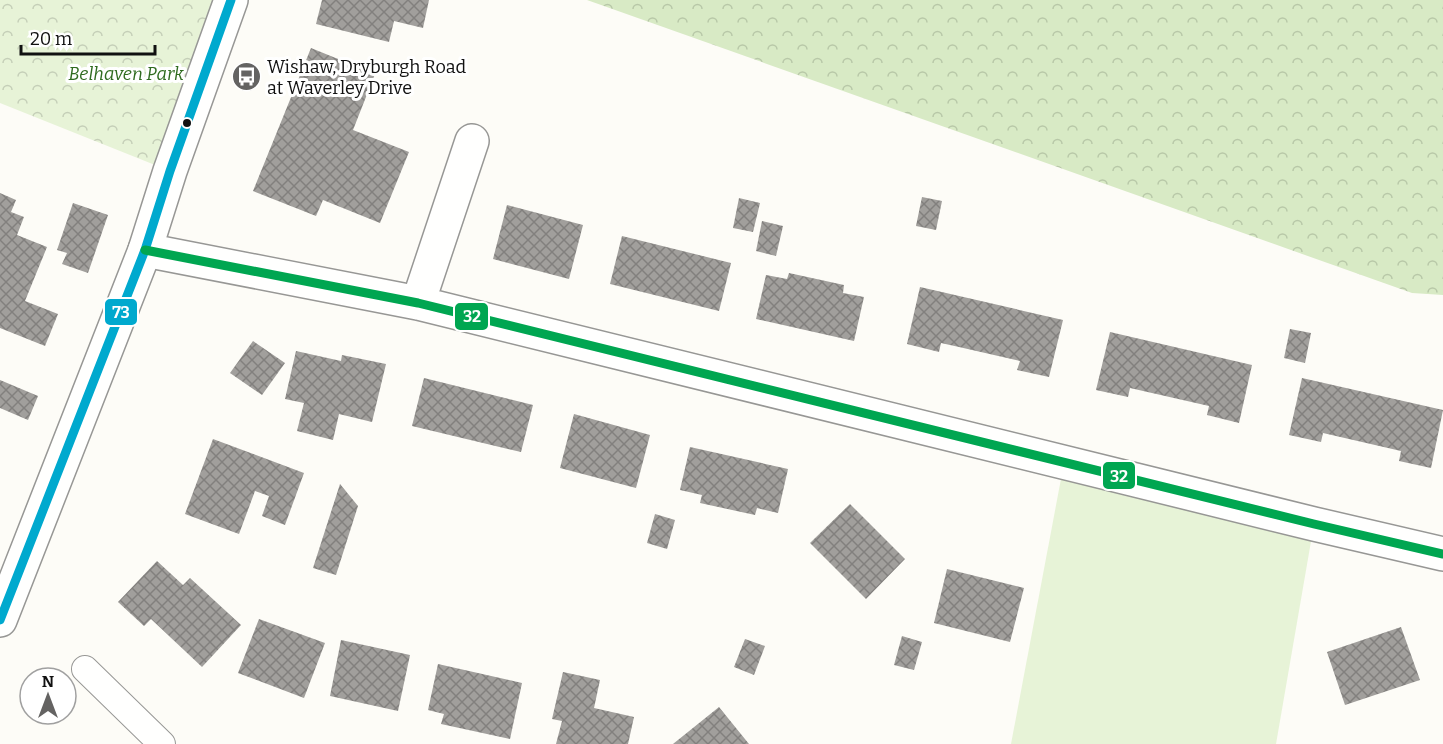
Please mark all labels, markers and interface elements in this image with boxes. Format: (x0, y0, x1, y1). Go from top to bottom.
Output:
scale bar (21, 18, 154, 56)
text: 20 m (30, 28, 72, 50)
place label: Wishaw, Dryburgh Road at Waverley Drive (267, 56, 467, 99)
bus stop icon: Wishaw, Dryburgh Road at Waverley Drive (230, 61, 262, 93)
park label: Belhaven Park (68, 63, 184, 85)
unlabelled marker (181, 117, 193, 129)
line badge: 73 (104, 298, 138, 326)
line badge: 32 (454, 302, 489, 331)
text: 73 (112, 303, 130, 322)
text: 32 (463, 307, 481, 326)
line badge: 32 (1102, 461, 1136, 490)
text: 32 (1110, 467, 1128, 486)
north arrow (18, 666, 78, 726)
text: N (42, 672, 54, 691)

